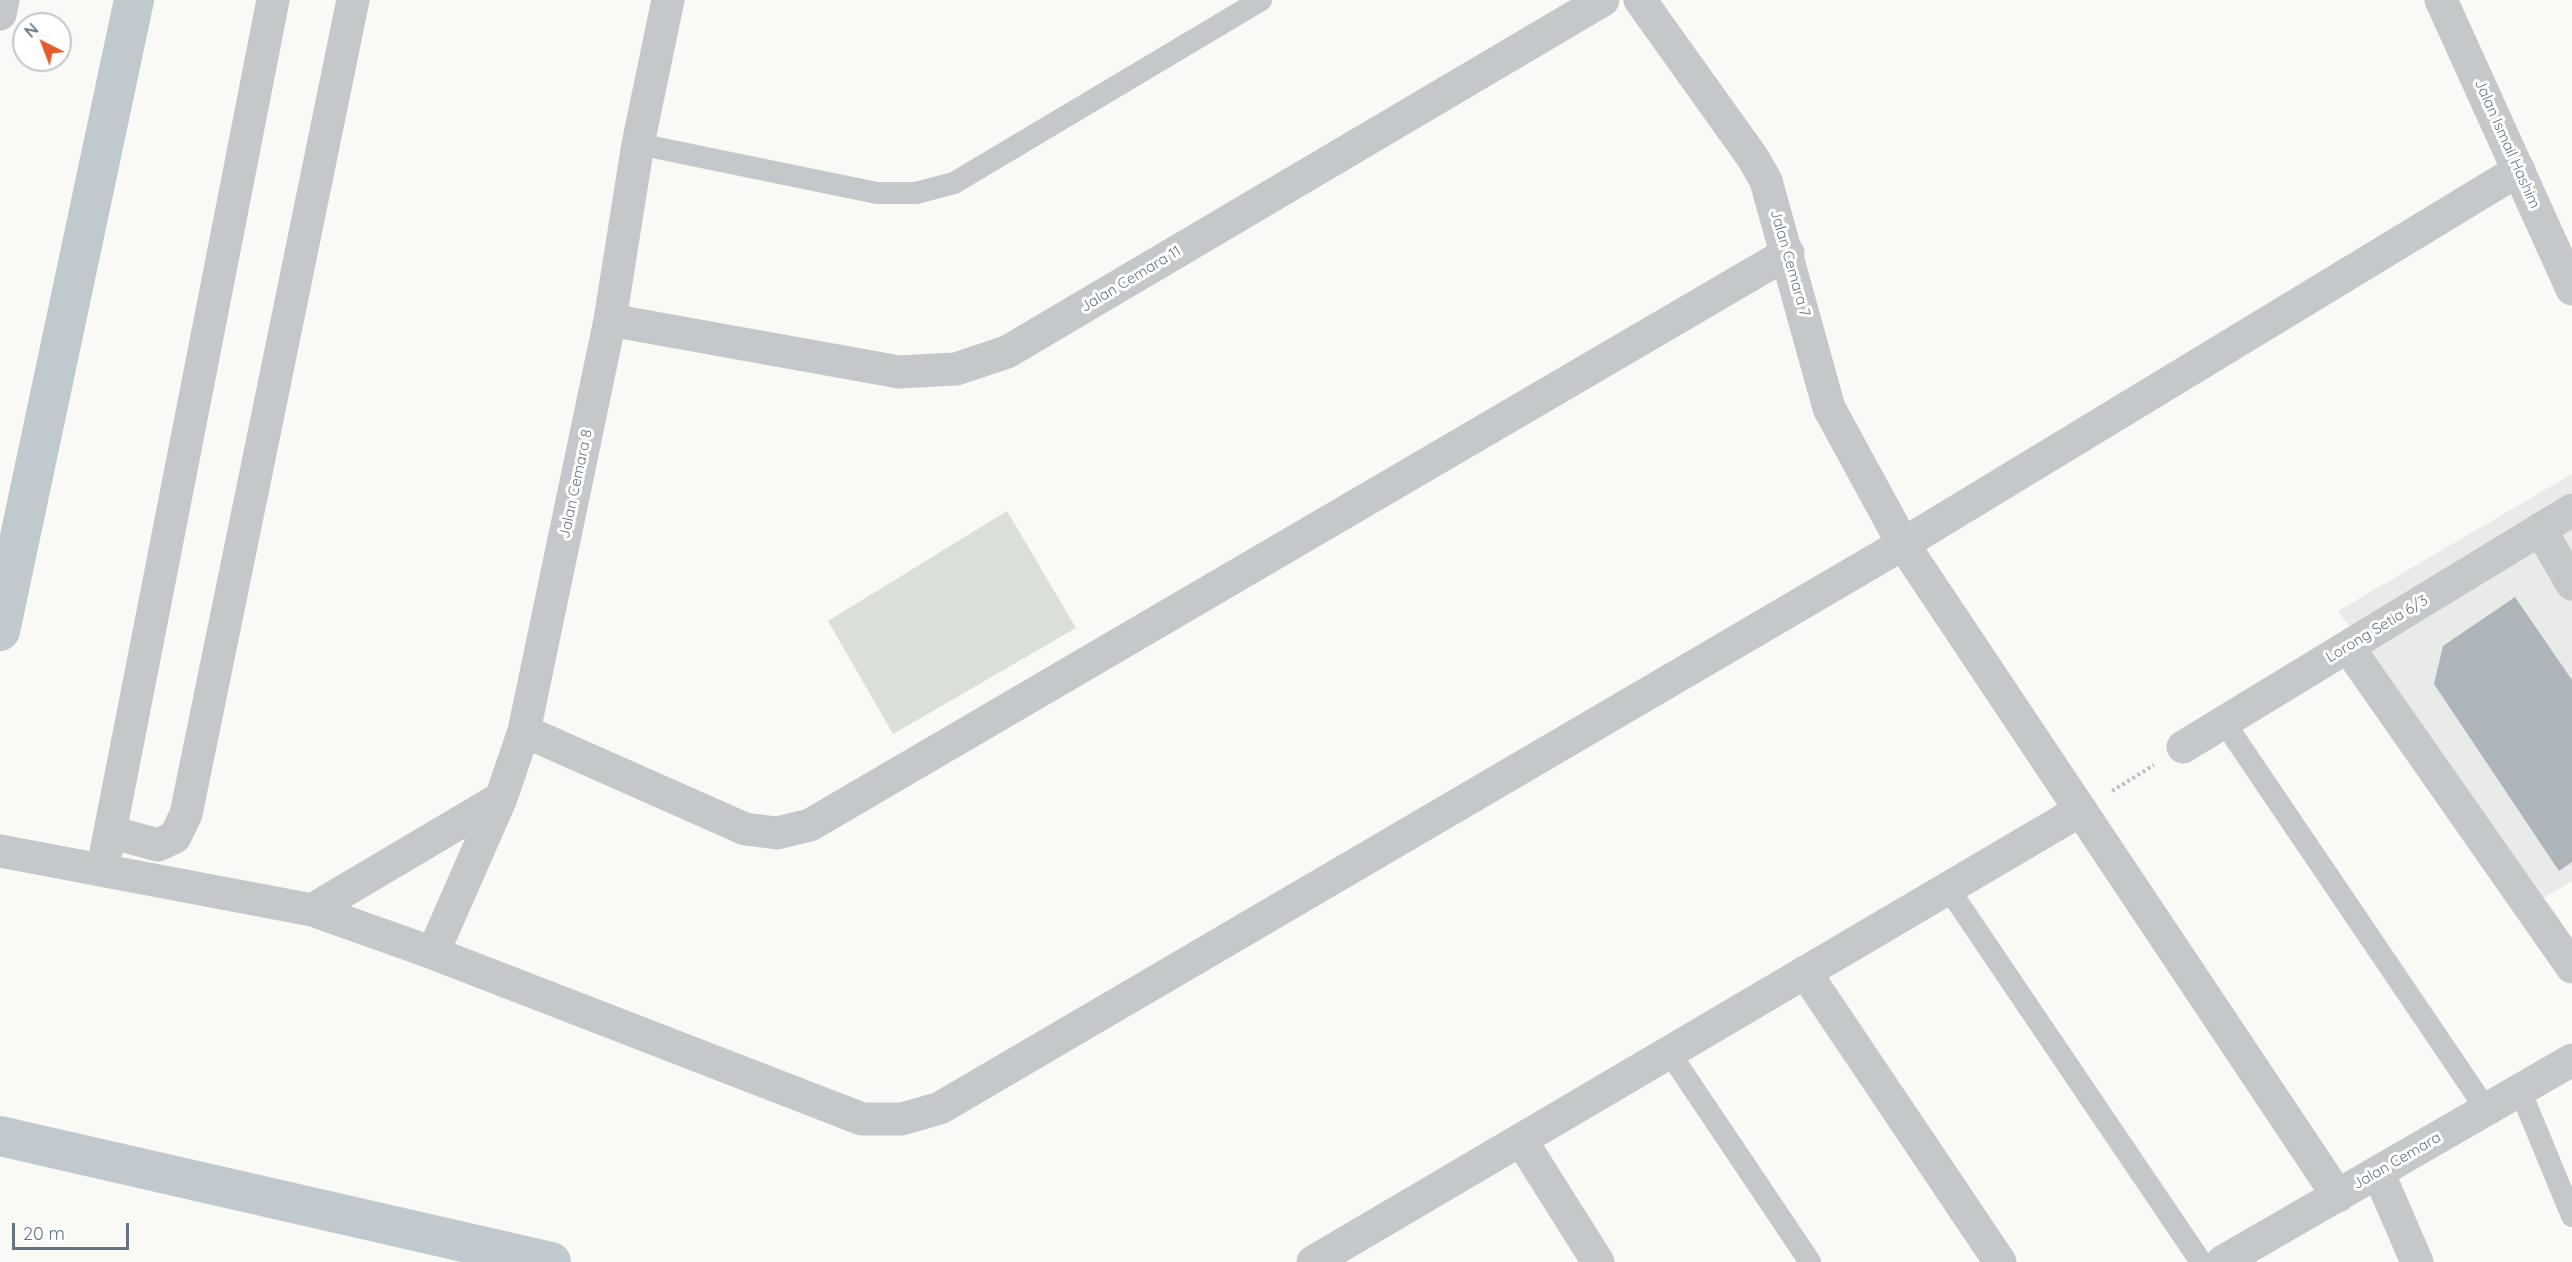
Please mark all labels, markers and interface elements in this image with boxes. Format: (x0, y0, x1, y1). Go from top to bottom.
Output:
north arrow (12, 12, 72, 72)
text: N (20, 19, 42, 41)
street label: Jalan Ismail Hashim (2470, 77, 2544, 211)
street label: Jalan Cemara 7 (1766, 207, 1814, 319)
street label: Jalan Cemara 11 (1078, 242, 1184, 316)
street label: Jalan Cemara 8 (556, 428, 596, 540)
street label: Lorong Setia 6/3 (2323, 591, 2431, 667)
street label: Jalan Cemara (2350, 1129, 2444, 1193)
scale bar (15, 1211, 132, 1249)
text: 20 m (23, 1222, 65, 1245)

